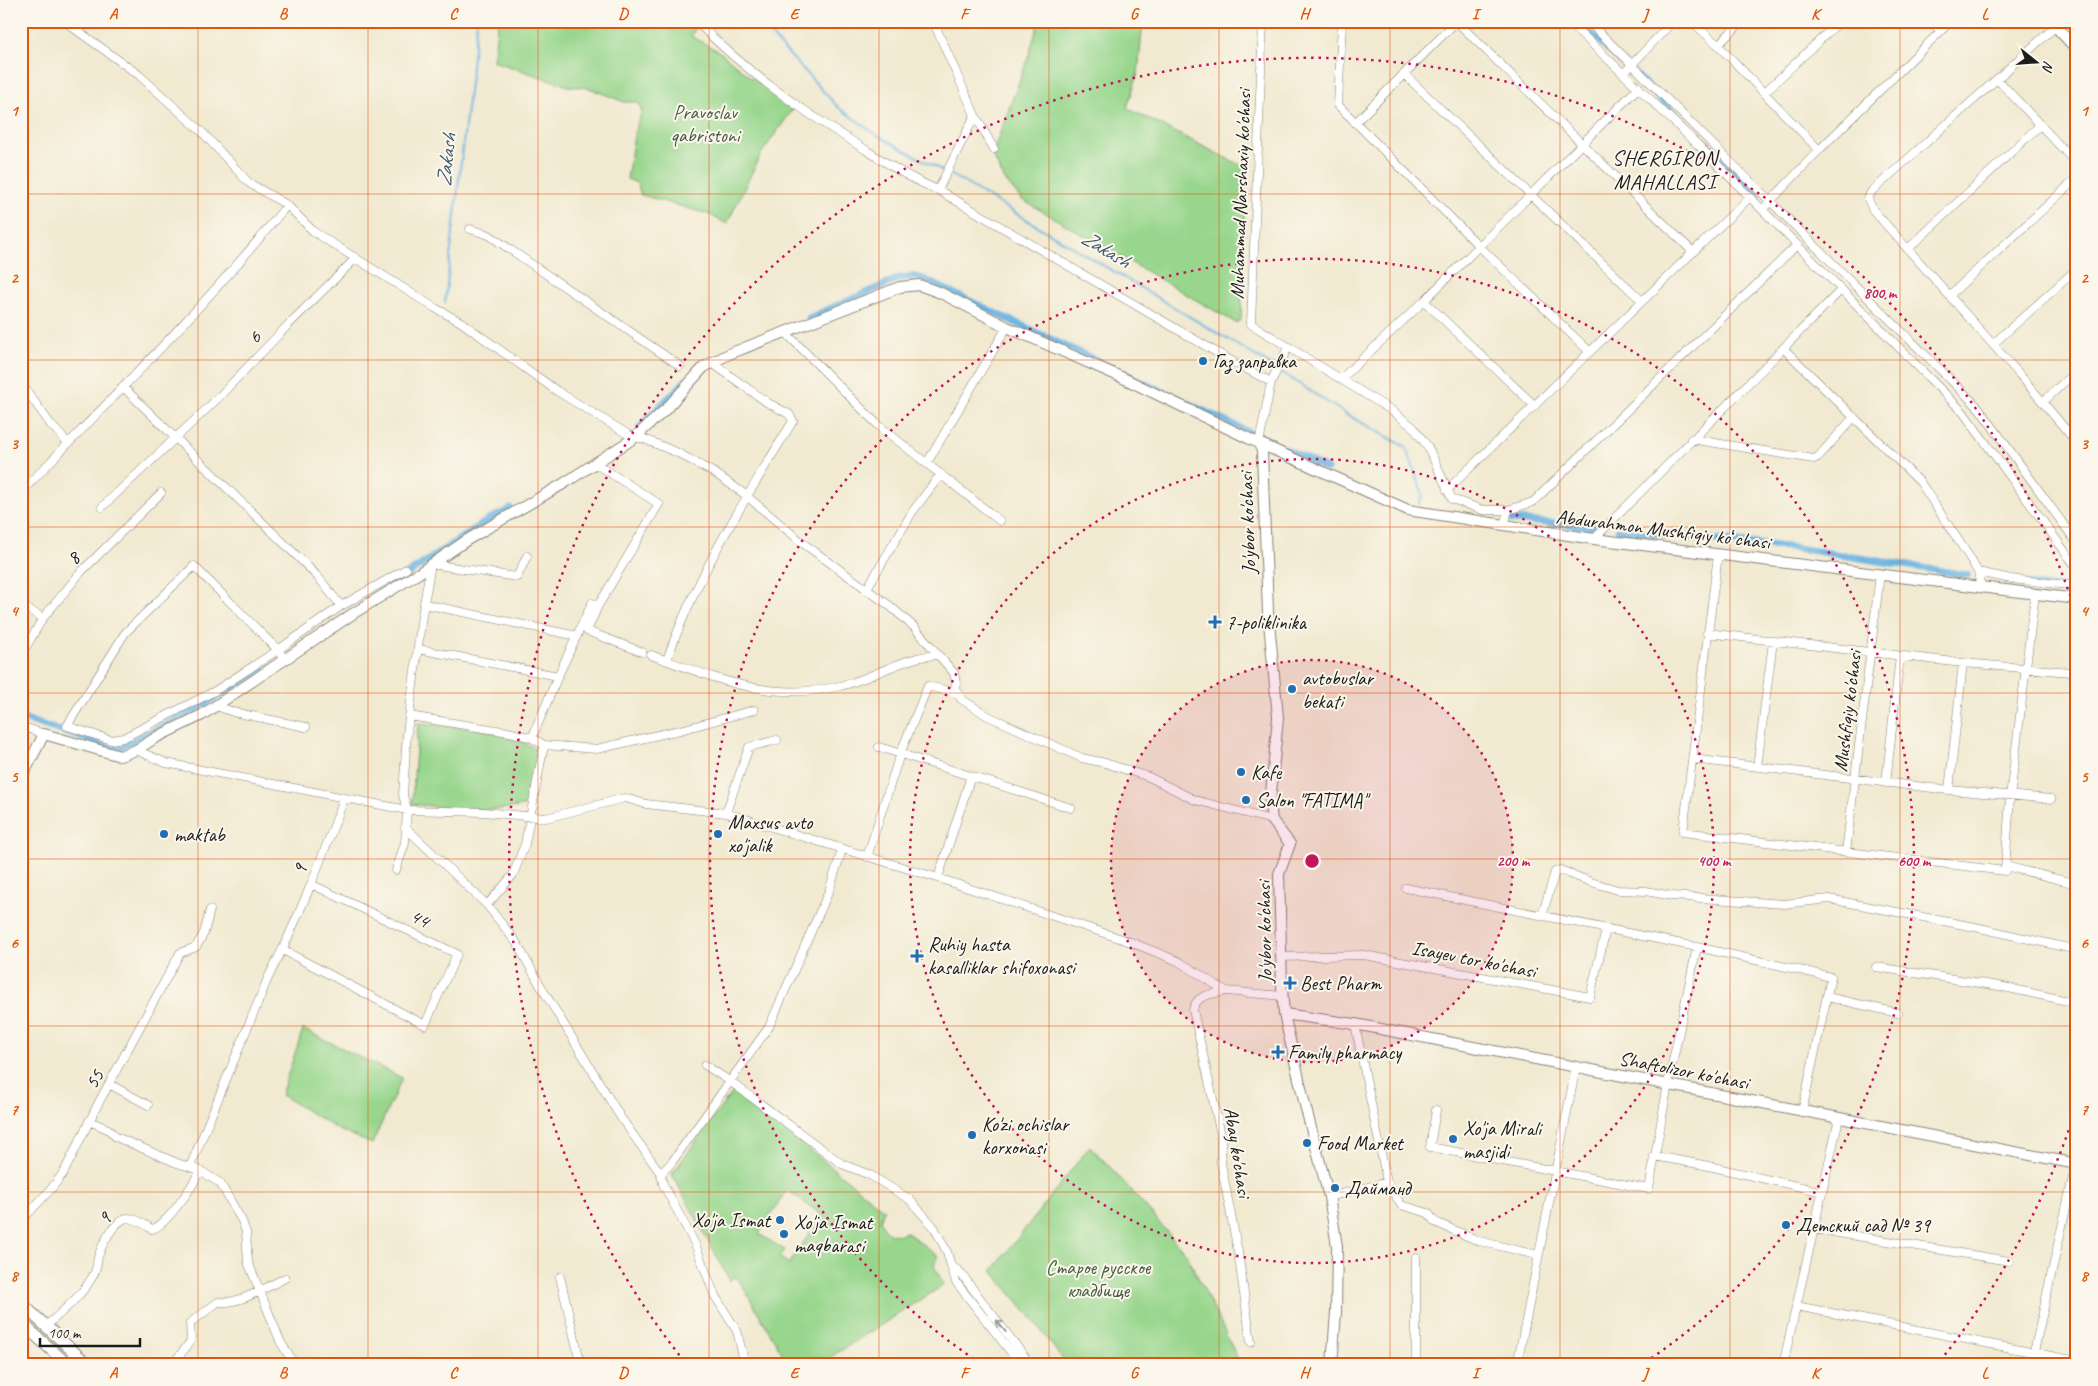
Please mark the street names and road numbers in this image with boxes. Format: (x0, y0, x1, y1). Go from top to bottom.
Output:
street label: Muhammad Narshaxiy ko'chasi (1224, 86, 1257, 299)
street label: 6 (242, 325, 267, 349)
street label: Jo'ybor ko'chasi (1233, 469, 1262, 575)
street label: Abdurahmon Mushfiqiy koʻchasi (1554, 504, 1774, 555)
street label: 8 (61, 545, 87, 570)
street label: Mushfiqiy ko'chasi (1828, 647, 1868, 773)
street label: 9 (286, 859, 313, 878)
street label: Jo'ybor ko'chasi (1251, 878, 1278, 984)
street label: 44 (406, 903, 435, 935)
street label: Isayev tor ko'chasi (1410, 935, 1540, 984)
street label: Shaftolizor ko'chasi (1617, 1046, 1753, 1096)
street label: 55 (79, 1064, 110, 1093)
street label: Abay ko'chasi (1218, 1105, 1257, 1201)
street label: 9 (92, 1205, 118, 1230)

